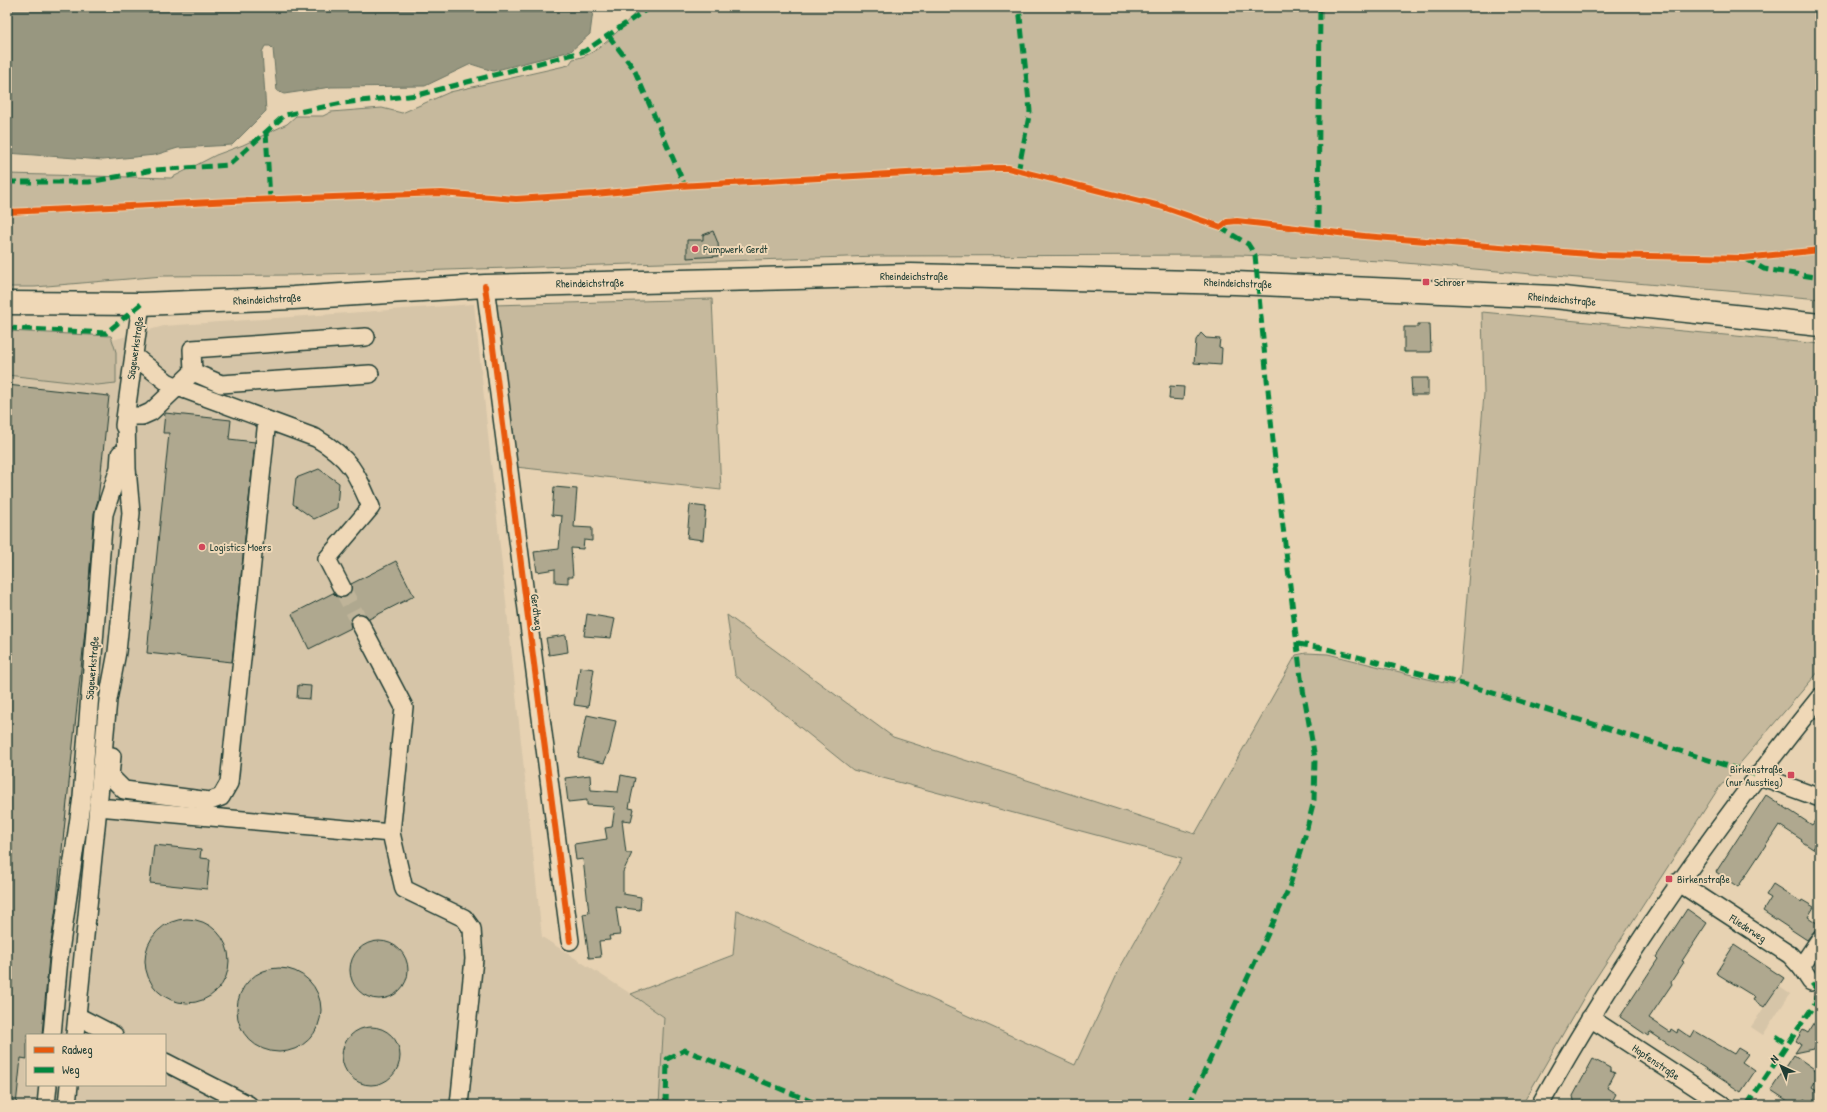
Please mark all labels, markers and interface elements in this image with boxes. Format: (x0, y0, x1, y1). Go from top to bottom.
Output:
place label: Pumpwerk Gerdt (703, 242, 768, 256)
marker: Pumpwerk Gerdt (690, 244, 700, 254)
street label: Rheindeichstraße (880, 269, 949, 283)
street label: Rheindeichstraße (556, 275, 625, 291)
street label: Rheindeichstraße (1204, 275, 1273, 291)
place label: Schroer (1434, 275, 1466, 289)
marker: Schroer (1421, 277, 1431, 287)
street label: Rheindeichstraße (1527, 289, 1597, 309)
street label: Rheindeichstraße (233, 290, 302, 308)
street label: Sägewerkstraße (124, 315, 146, 381)
place label: Logistics Moers (210, 540, 271, 554)
marker: Logistics Moers (197, 542, 207, 552)
street label: Gerdtweg (528, 593, 546, 631)
street label: Sägewerkstraße (82, 635, 102, 700)
place label: Birkenstraße (nur Ausstieg) (1725, 762, 1784, 789)
marker: Birkenstraße (nur Ausstieg) (1786, 770, 1796, 780)
place label: Birkenstraße (1677, 872, 1731, 886)
marker: Birkenstraße (1664, 874, 1674, 884)
street label: Fliederweg (1726, 910, 1769, 945)
legend (26, 1034, 166, 1086)
text: Radweg (62, 1041, 93, 1058)
street label: Hopfenstraße (1630, 1041, 1683, 1083)
north arrow (1761, 1046, 1801, 1086)
text: N (1767, 1052, 1781, 1066)
text: Weg (62, 1061, 80, 1078)

